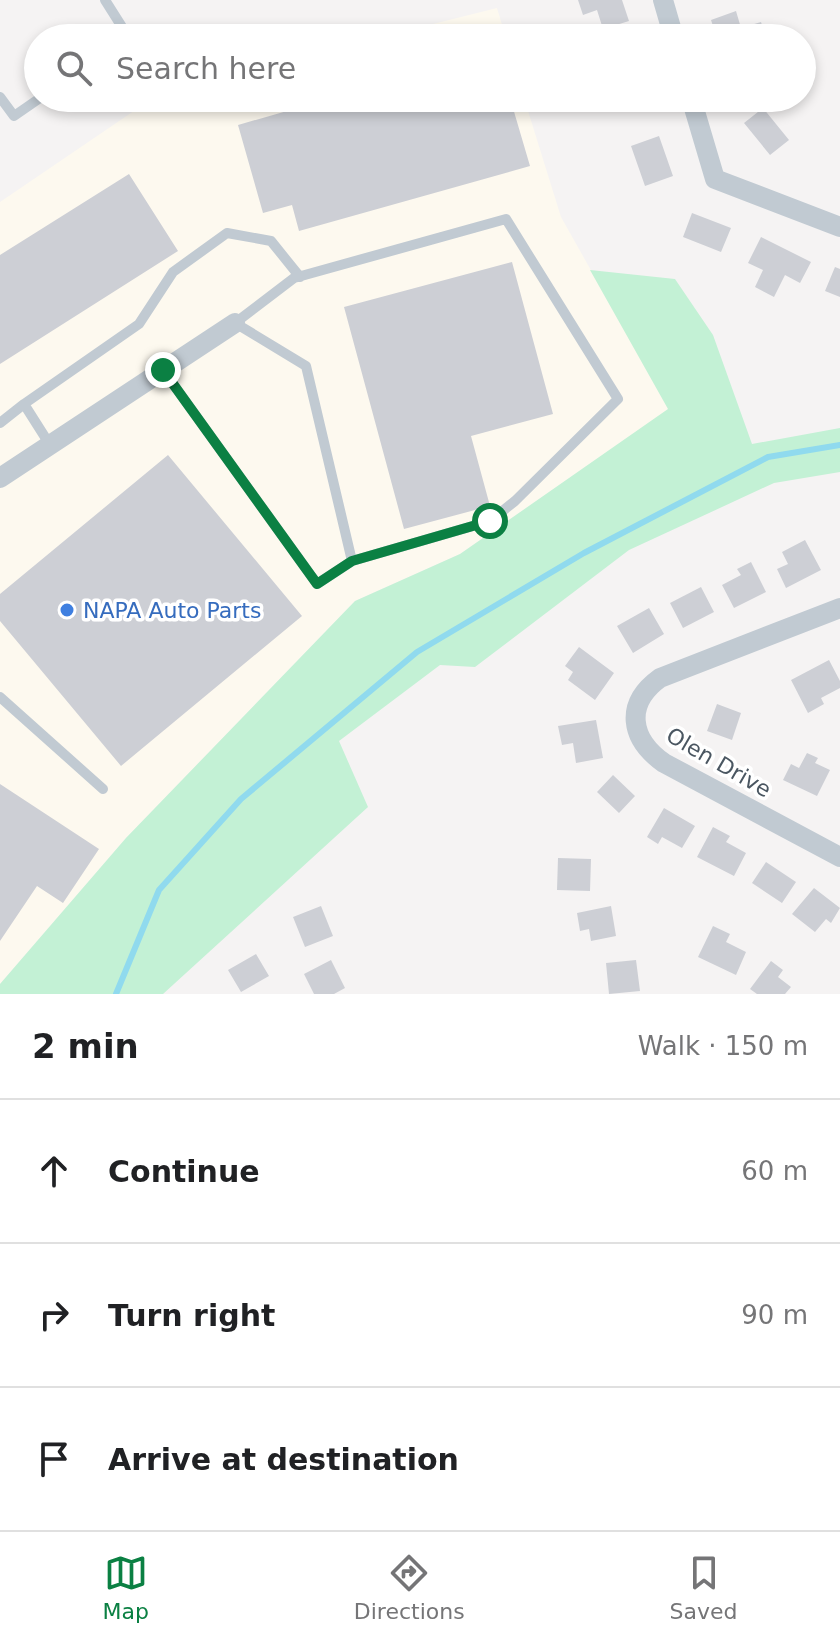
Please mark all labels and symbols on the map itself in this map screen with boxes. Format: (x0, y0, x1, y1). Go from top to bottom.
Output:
route end (145, 352, 181, 388)
route start (472, 503, 508, 539)
place label: NAPA Auto Parts (83, 598, 261, 623)
marker: NAPA Auto Parts (58, 601, 76, 619)
street label: Olen Drive (662, 722, 775, 802)

